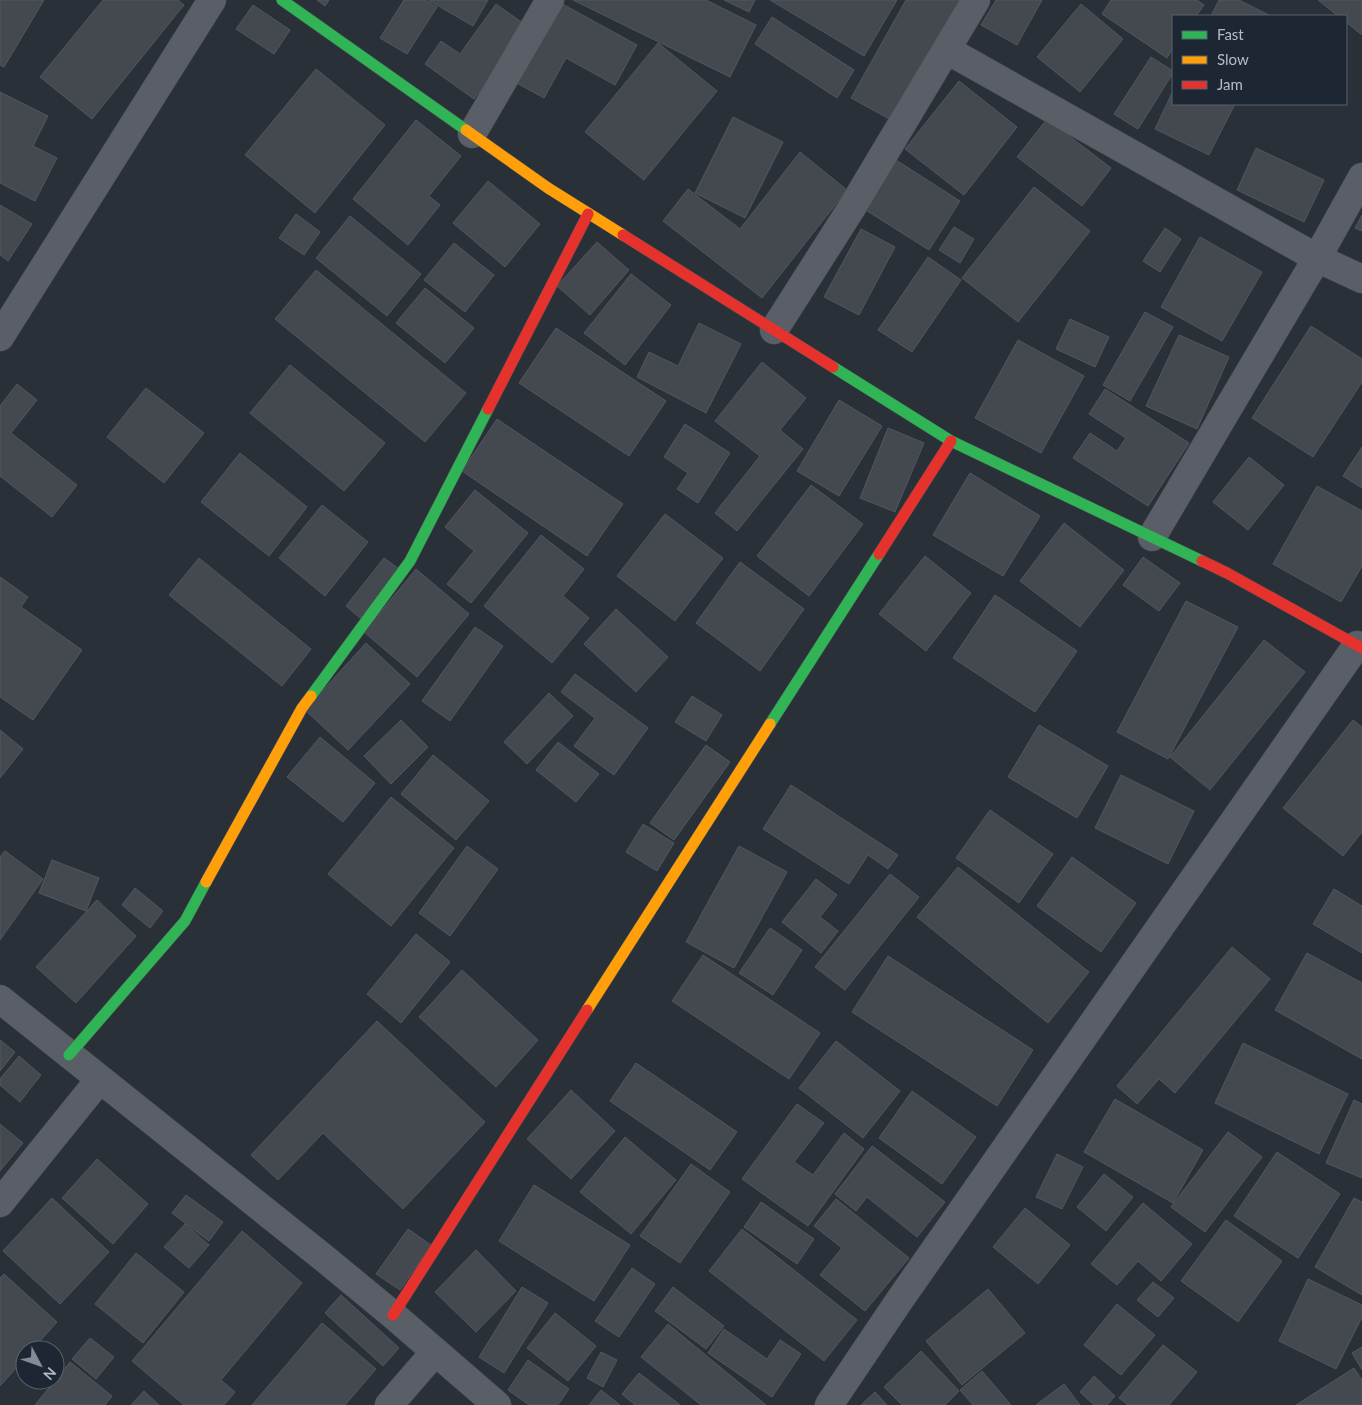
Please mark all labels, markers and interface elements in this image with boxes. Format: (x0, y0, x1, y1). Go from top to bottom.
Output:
legend (1172, 15, 1347, 105)
text: Fast (1217, 25, 1244, 43)
text: Slow (1217, 50, 1249, 68)
text: Jam (1217, 75, 1243, 93)
north arrow (15, 1340, 65, 1390)
text: N (40, 1364, 60, 1384)

